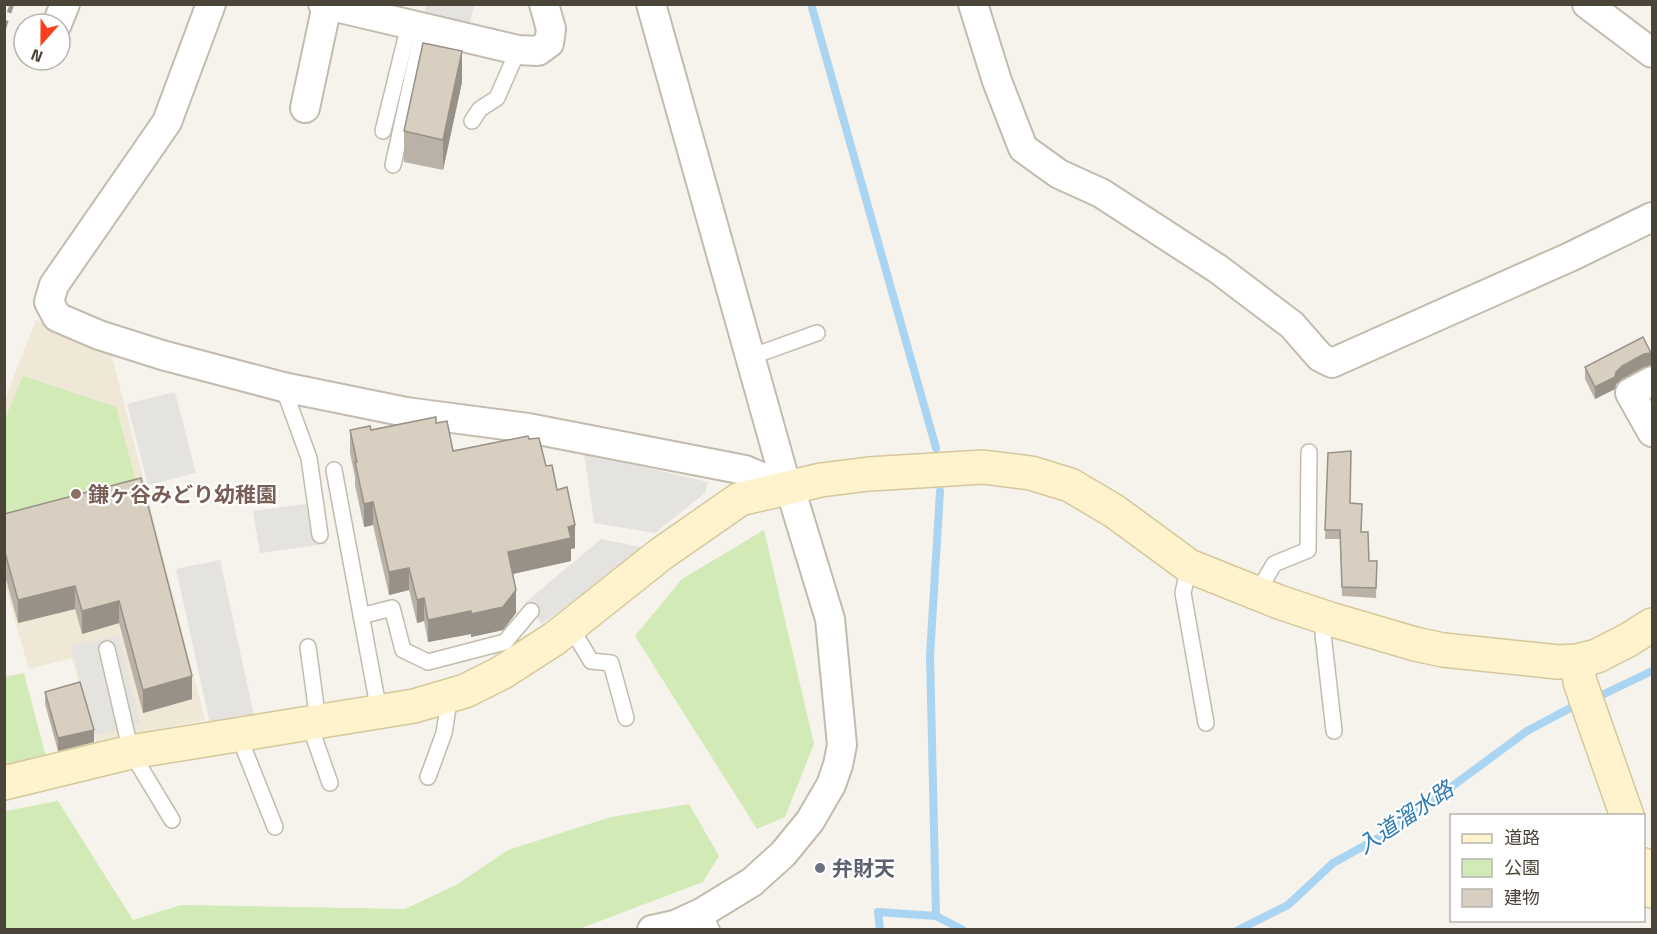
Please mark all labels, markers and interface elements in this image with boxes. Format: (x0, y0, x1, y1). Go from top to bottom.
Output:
north arrow (12, 12, 72, 72)
text: N (27, 43, 46, 69)
place label: 鎌ヶ谷みどり幼稚園 (88, 478, 277, 510)
marker: 鎌ヶ谷みどり幼稚園 (69, 487, 83, 501)
water label: 入道溜水路 (1350, 771, 1462, 862)
legend (1450, 814, 1645, 922)
text: 道路 (1504, 824, 1540, 851)
place label: 弁財天 (832, 852, 895, 884)
text: 公園 (1504, 854, 1540, 881)
marker: 弁財天 (813, 861, 827, 875)
text: 建物 (1504, 884, 1540, 911)

